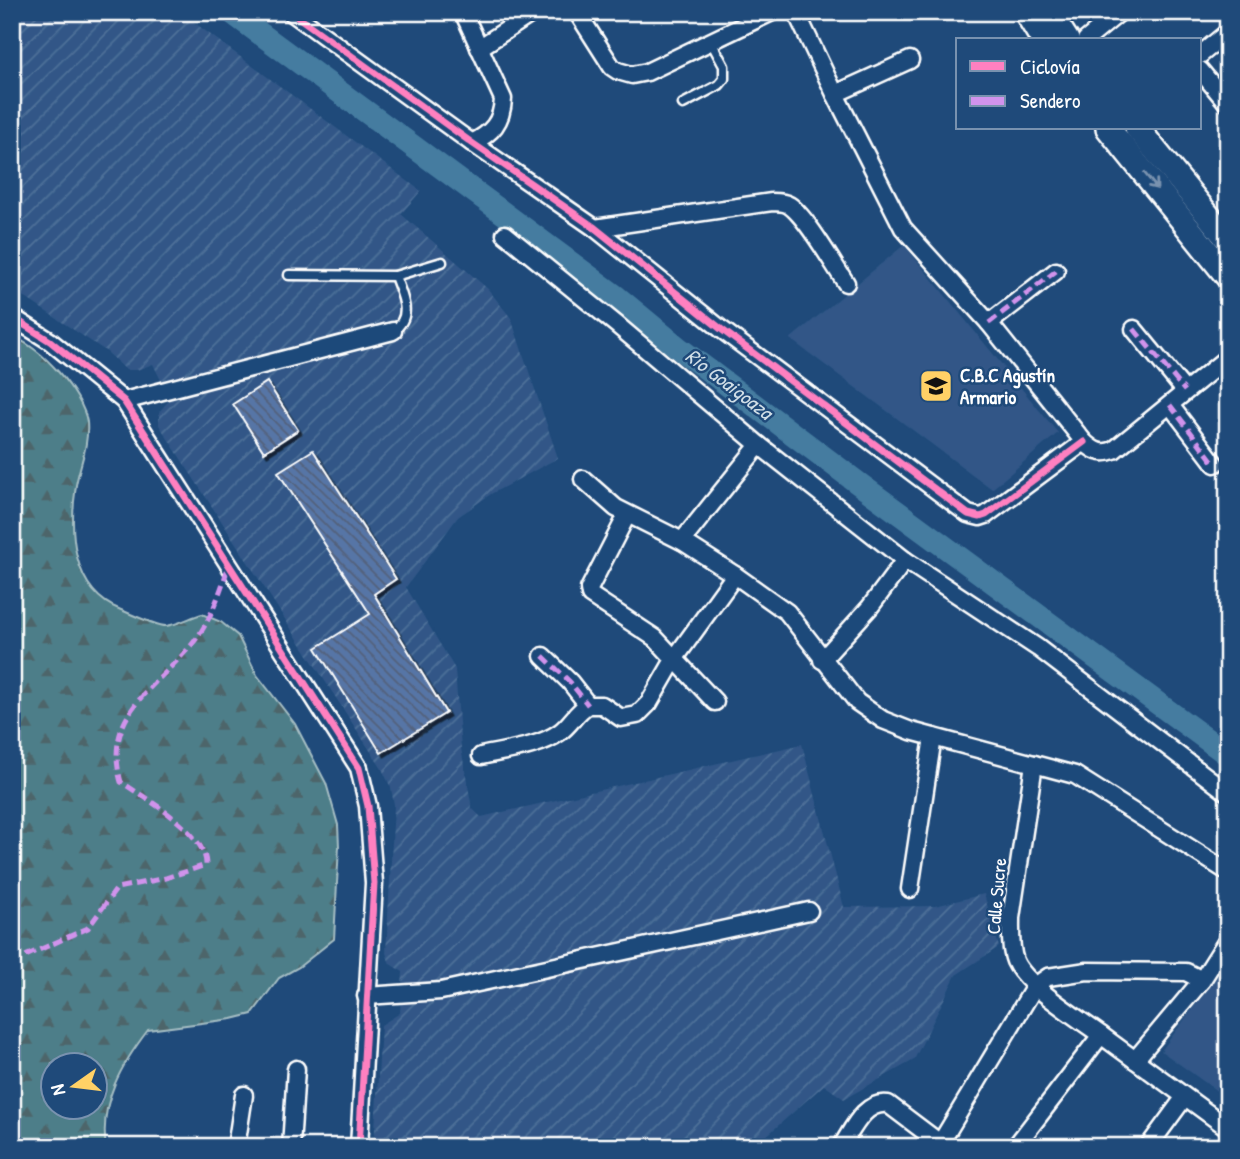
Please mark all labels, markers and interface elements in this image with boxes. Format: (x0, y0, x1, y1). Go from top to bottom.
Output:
legend (956, 38, 1202, 130)
text: Ciclovía (1020, 52, 1080, 81)
text: Sendero (1020, 86, 1081, 115)
one-way arrow (1143, 171, 1158, 190)
water label: Río Goaigoaza (680, 341, 781, 428)
place label: C.B.C Agustín Armario (960, 362, 1055, 410)
school or university icon: C.B.C Agustín Armario (917, 367, 955, 405)
street label: Calle Sucre (980, 856, 1012, 935)
north arrow (38, 1050, 108, 1120)
text: N (44, 1082, 71, 1098)

